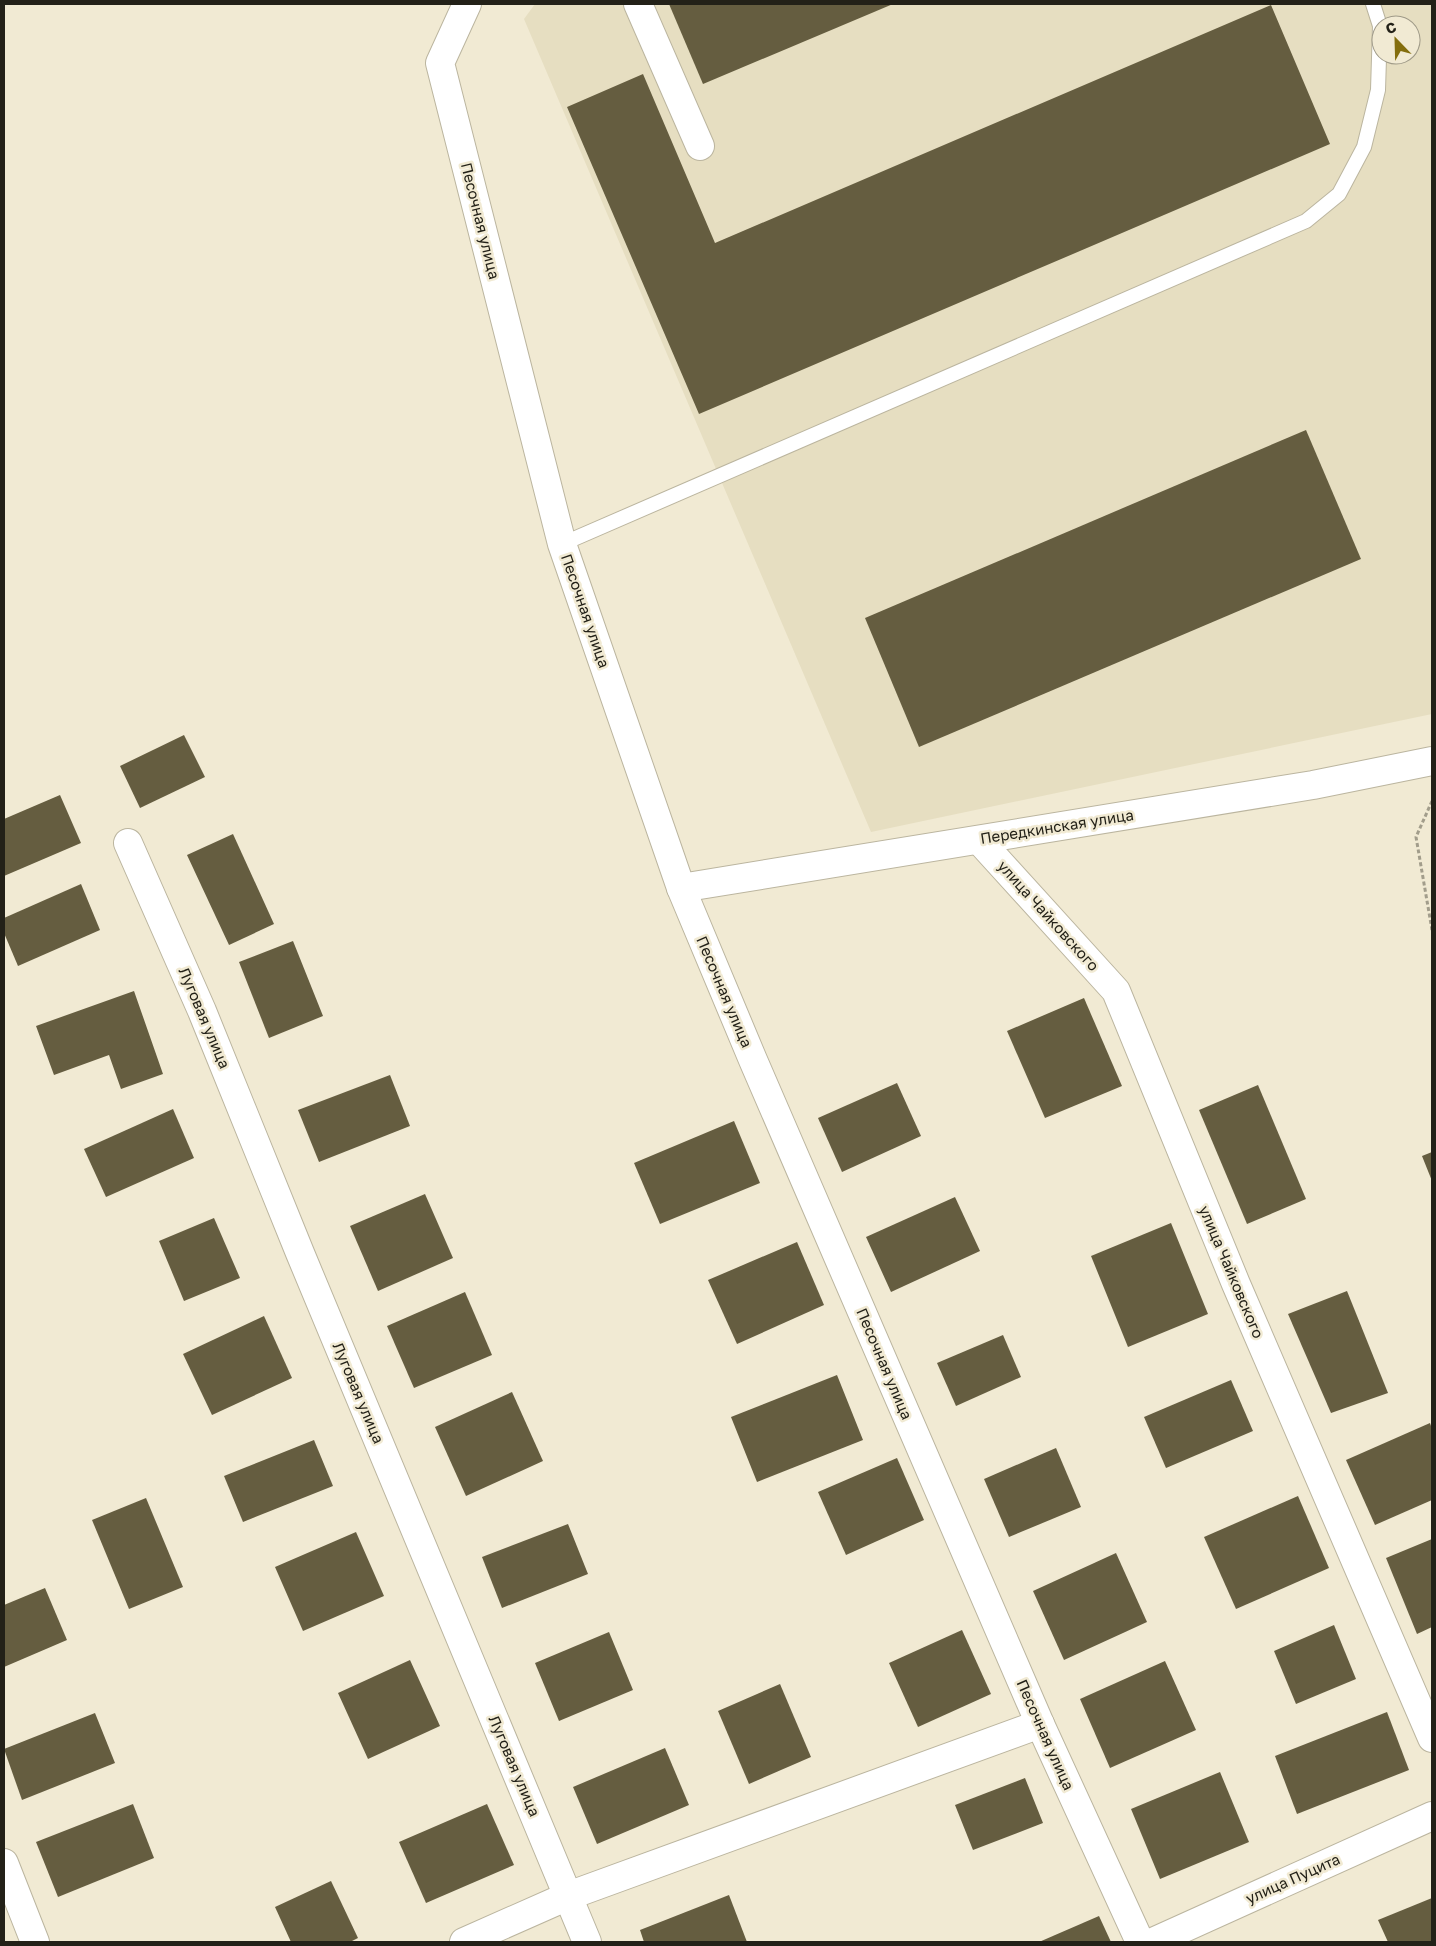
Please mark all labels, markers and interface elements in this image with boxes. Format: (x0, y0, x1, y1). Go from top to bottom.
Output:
north arrow (1371, 15, 1421, 65)
text: С (1383, 18, 1399, 37)
street label: Песочная улица (458, 161, 504, 281)
street label: Песочная улица (558, 551, 614, 670)
street label: Передкинская улица (979, 805, 1135, 847)
street label: улица Чайковского (994, 856, 1103, 974)
street label: Песочная улица (693, 933, 757, 1050)
street label: Луговая улица (176, 964, 234, 1071)
street label: улица Чайковского (1196, 1203, 1268, 1341)
street label: Песочная улица (853, 1305, 917, 1422)
street label: Луговая улица (330, 1339, 388, 1446)
street label: Песочная улица (1013, 1676, 1078, 1793)
street label: Луговая улица (486, 1712, 544, 1819)
street label: улица Пуцита (1243, 1849, 1343, 1907)

